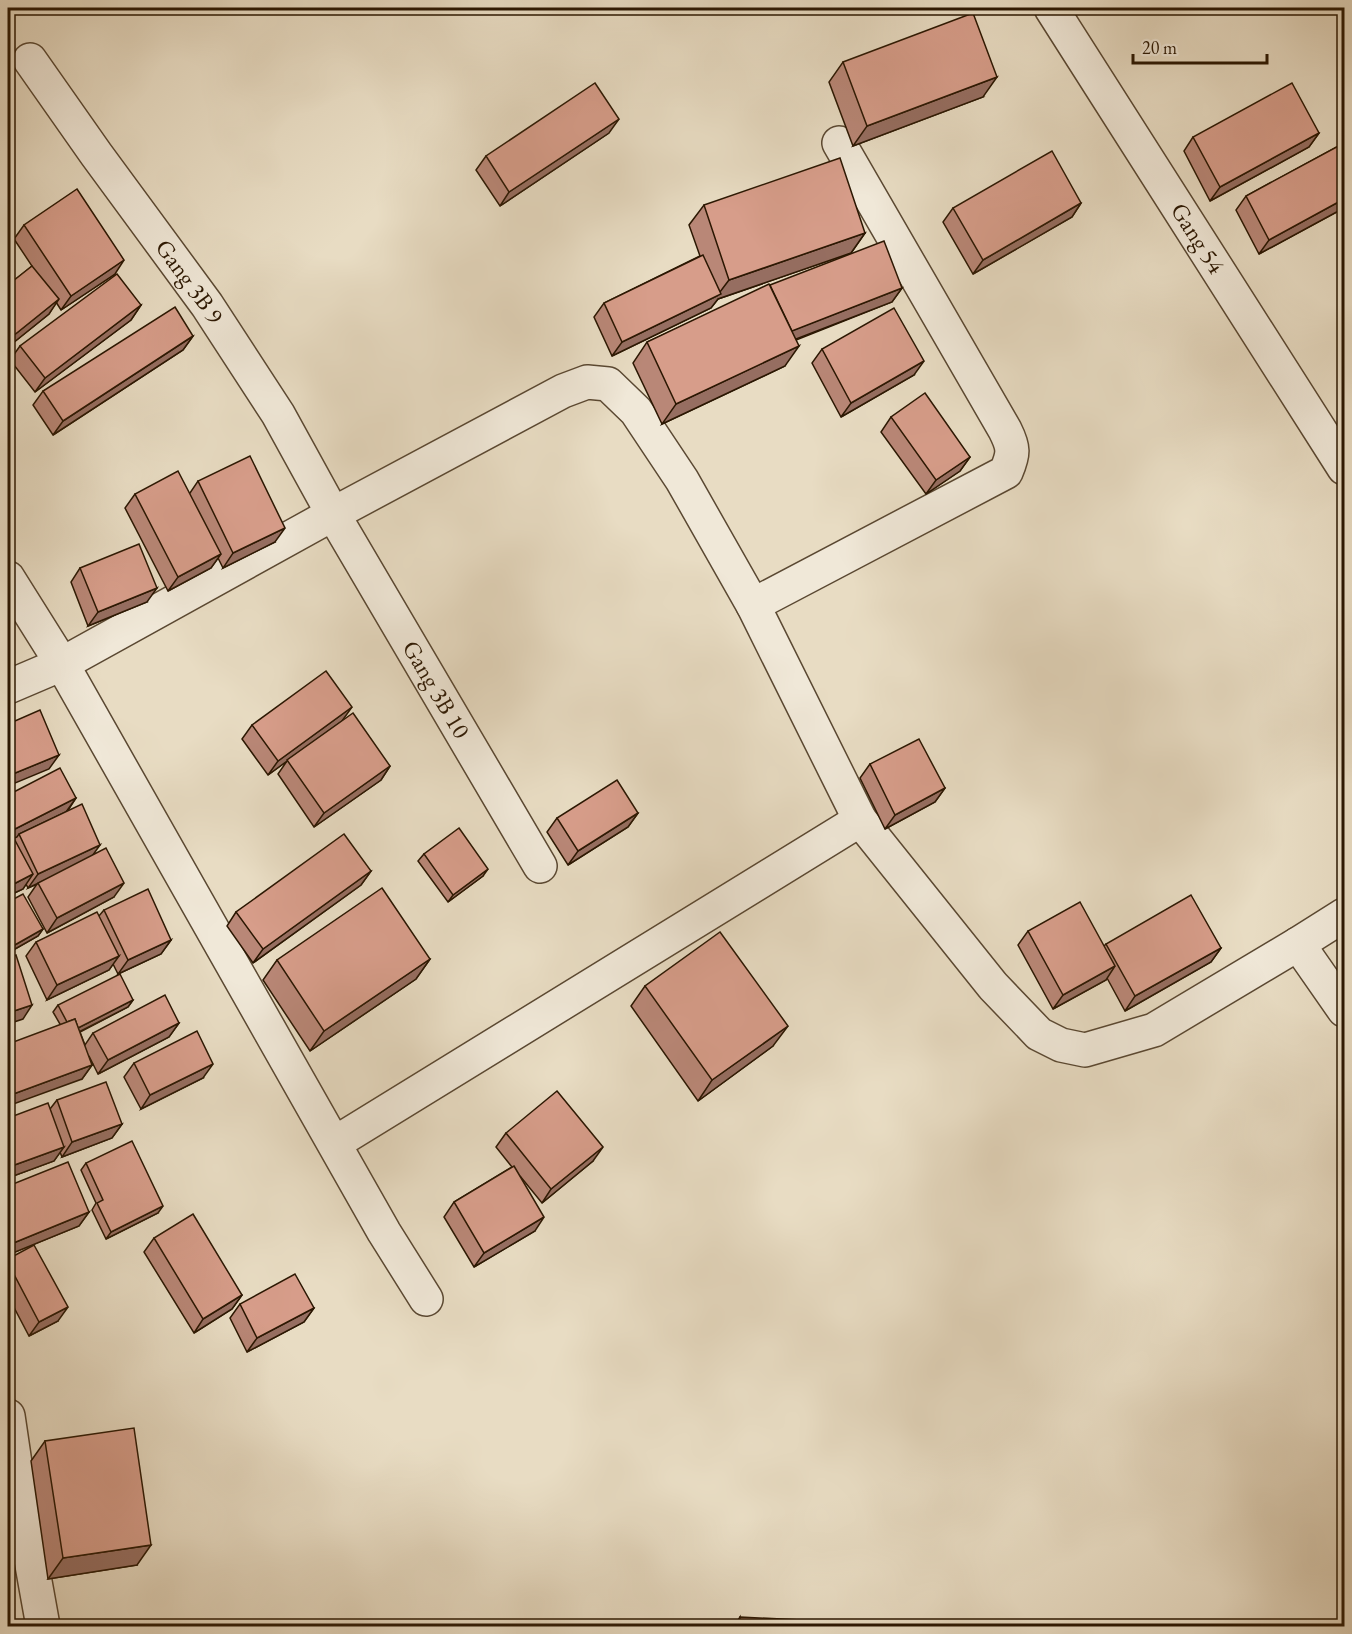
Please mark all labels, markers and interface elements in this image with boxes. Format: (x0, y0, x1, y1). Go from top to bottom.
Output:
scale bar (1133, 27, 1266, 65)
text: 20 m (1142, 36, 1177, 59)
street label: Gang 54 (1164, 197, 1232, 280)
street label: Gang 3B 9 (149, 233, 231, 330)
street label: Gang 3B 10 (396, 635, 477, 744)

